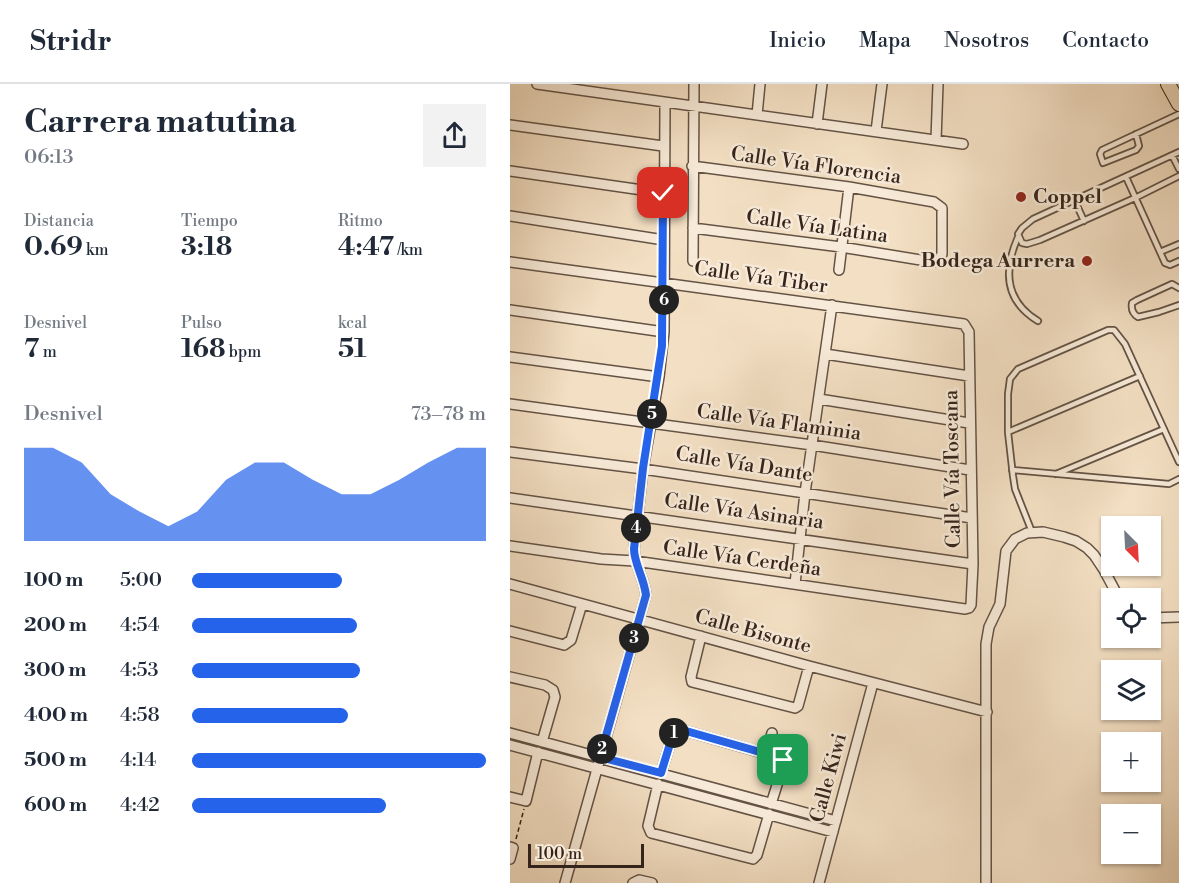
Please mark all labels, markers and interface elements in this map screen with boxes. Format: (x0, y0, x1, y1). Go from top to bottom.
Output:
text: Stridr (30, 24, 112, 59)
text: Inicio (769, 28, 826, 54)
text: Mapa (859, 28, 911, 54)
text: Nosotros (944, 28, 1029, 54)
text: Contacto (1062, 28, 1149, 54)
text: Carrera matutina (24, 102, 296, 143)
button: share (423, 104, 486, 167)
street label: Calle Vía Florencia (729, 142, 904, 190)
text: 06:13 (24, 145, 74, 170)
pin (637, 167, 688, 218)
icon: check (646, 176, 679, 209)
place label: Coppel (1033, 185, 1102, 210)
marker: Coppel (1014, 190, 1028, 204)
street label: Calle Vía Latina (744, 205, 890, 249)
text: Distancia (24, 211, 94, 231)
text: Tiempo (181, 211, 238, 231)
text: Ritmo (338, 211, 383, 231)
text: 0.69 (24, 231, 83, 263)
text: 3:18 (181, 231, 232, 263)
text: 4:47 (338, 231, 394, 263)
text: km (83, 240, 108, 260)
text: /km (394, 240, 423, 260)
place label: Bodega Aurrera (921, 249, 1075, 274)
marker: Bodega Aurrera (1080, 254, 1094, 268)
street label: Calle Vía Tiber (693, 256, 830, 300)
pin: 6 (649, 285, 679, 315)
text: 6 (659, 290, 669, 310)
text: Desnivel (24, 313, 87, 333)
text: Pulso (181, 313, 222, 333)
text: kcal (338, 313, 367, 333)
text: 7 (24, 333, 39, 365)
text: 168 (181, 333, 226, 365)
text: 51 (338, 333, 367, 365)
text: m (39, 342, 57, 362)
text: bpm (226, 342, 261, 362)
street label: Calle Vía Toscana (939, 389, 967, 548)
pin: 5 (637, 399, 667, 429)
street label: Calle Vía Flaminia (695, 399, 864, 447)
text: Desnivel (24, 402, 103, 427)
text: 73–78 m (411, 402, 486, 427)
text: 5 (647, 404, 657, 424)
street label: Calle Vía Dante (674, 442, 814, 488)
street label: Calle Vía Asinaria (663, 488, 826, 536)
pin: 4 (621, 513, 651, 543)
north arrow (1101, 516, 1161, 576)
map controls (1101, 516, 1161, 864)
text: 4 (631, 518, 641, 538)
street label: Calle Vía Cerdeña (661, 536, 824, 583)
text: 100 m (24, 568, 83, 593)
text: 5:00 (120, 568, 162, 593)
button: locate (1101, 588, 1161, 648)
street label: Calle Bisonte (692, 604, 814, 660)
text: 200 m (24, 613, 87, 638)
text: 4:54 (120, 613, 160, 638)
pin: 3 (619, 623, 649, 653)
text: 3 (629, 628, 639, 648)
text: 300 m (24, 658, 87, 683)
text: 4:53 (120, 658, 158, 683)
button: layers (1101, 660, 1161, 720)
text: 400 m (24, 703, 88, 728)
text: 4:58 (120, 703, 160, 728)
pin: 1 (659, 718, 689, 748)
text: 1 (670, 723, 678, 743)
street label: Calle Kiwi (805, 730, 853, 825)
button: + (1101, 732, 1161, 792)
pin: 2 (587, 734, 617, 764)
pin (757, 734, 808, 785)
text: 2 (597, 739, 607, 759)
icon: arrive (766, 743, 799, 776)
text: 500 m (24, 748, 87, 773)
text: 4:14 (120, 748, 156, 773)
text: 600 m (24, 793, 87, 818)
text: 4:42 (120, 793, 160, 818)
button: − (1101, 804, 1161, 864)
scale bar (528, 841, 644, 868)
text: 100 m (537, 844, 582, 864)

